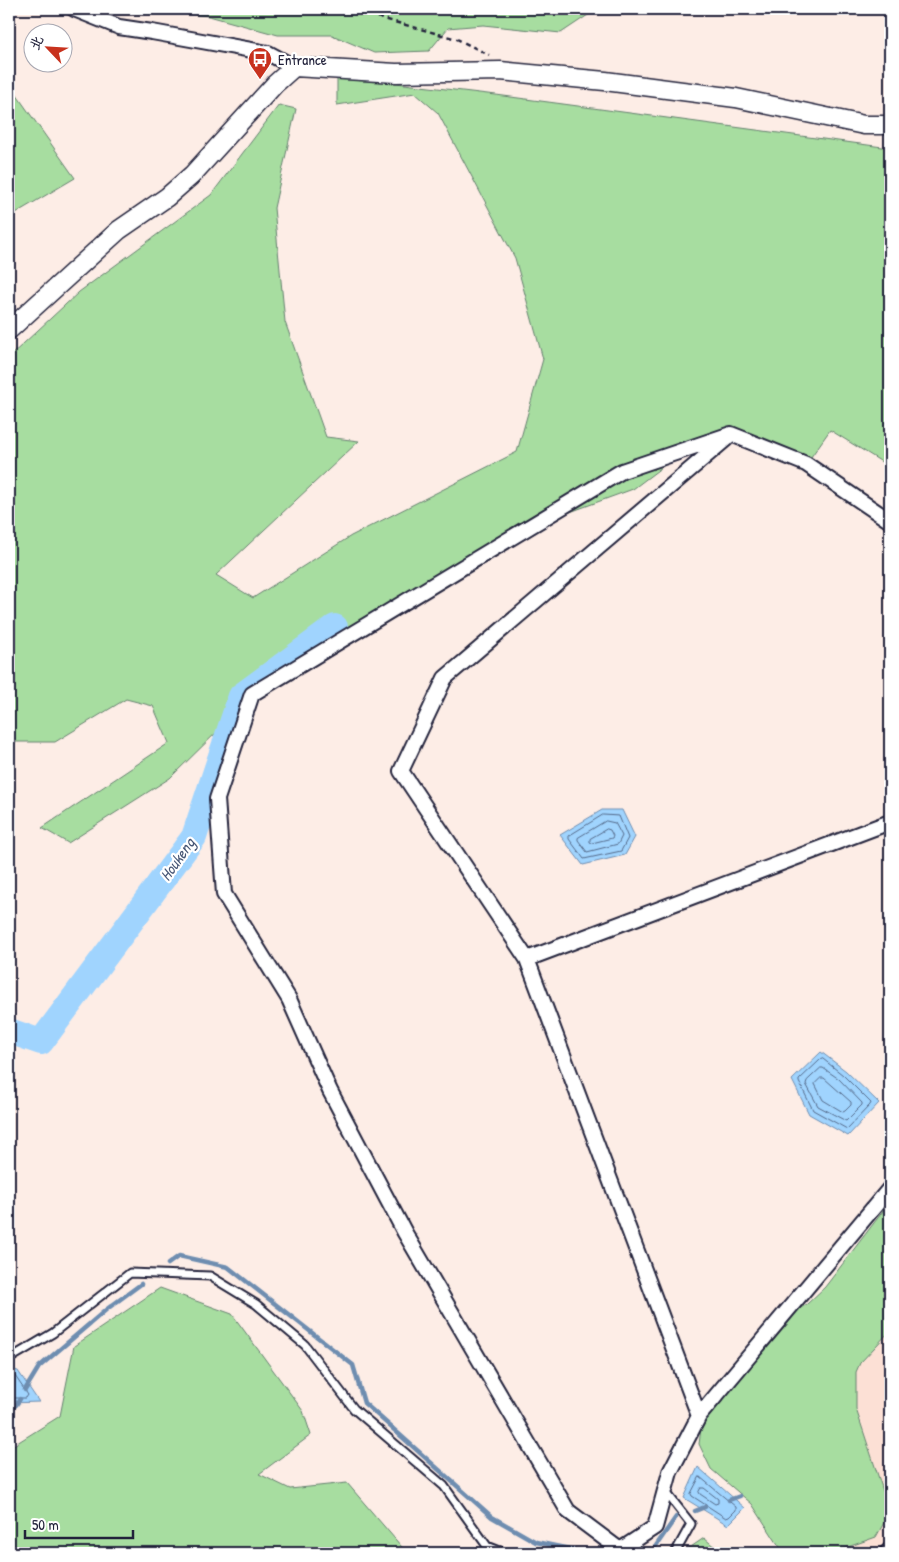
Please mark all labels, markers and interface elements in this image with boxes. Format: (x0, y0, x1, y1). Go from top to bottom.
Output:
north arrow (22, 22, 72, 72)
text: 北 (24, 32, 47, 53)
bus stop icon: Entrance (247, 46, 273, 80)
place label: Entrance (278, 49, 327, 70)
water label: Houkeng (154, 832, 200, 885)
scale bar (25, 1507, 132, 1539)
text: 50 m (32, 1514, 59, 1535)

